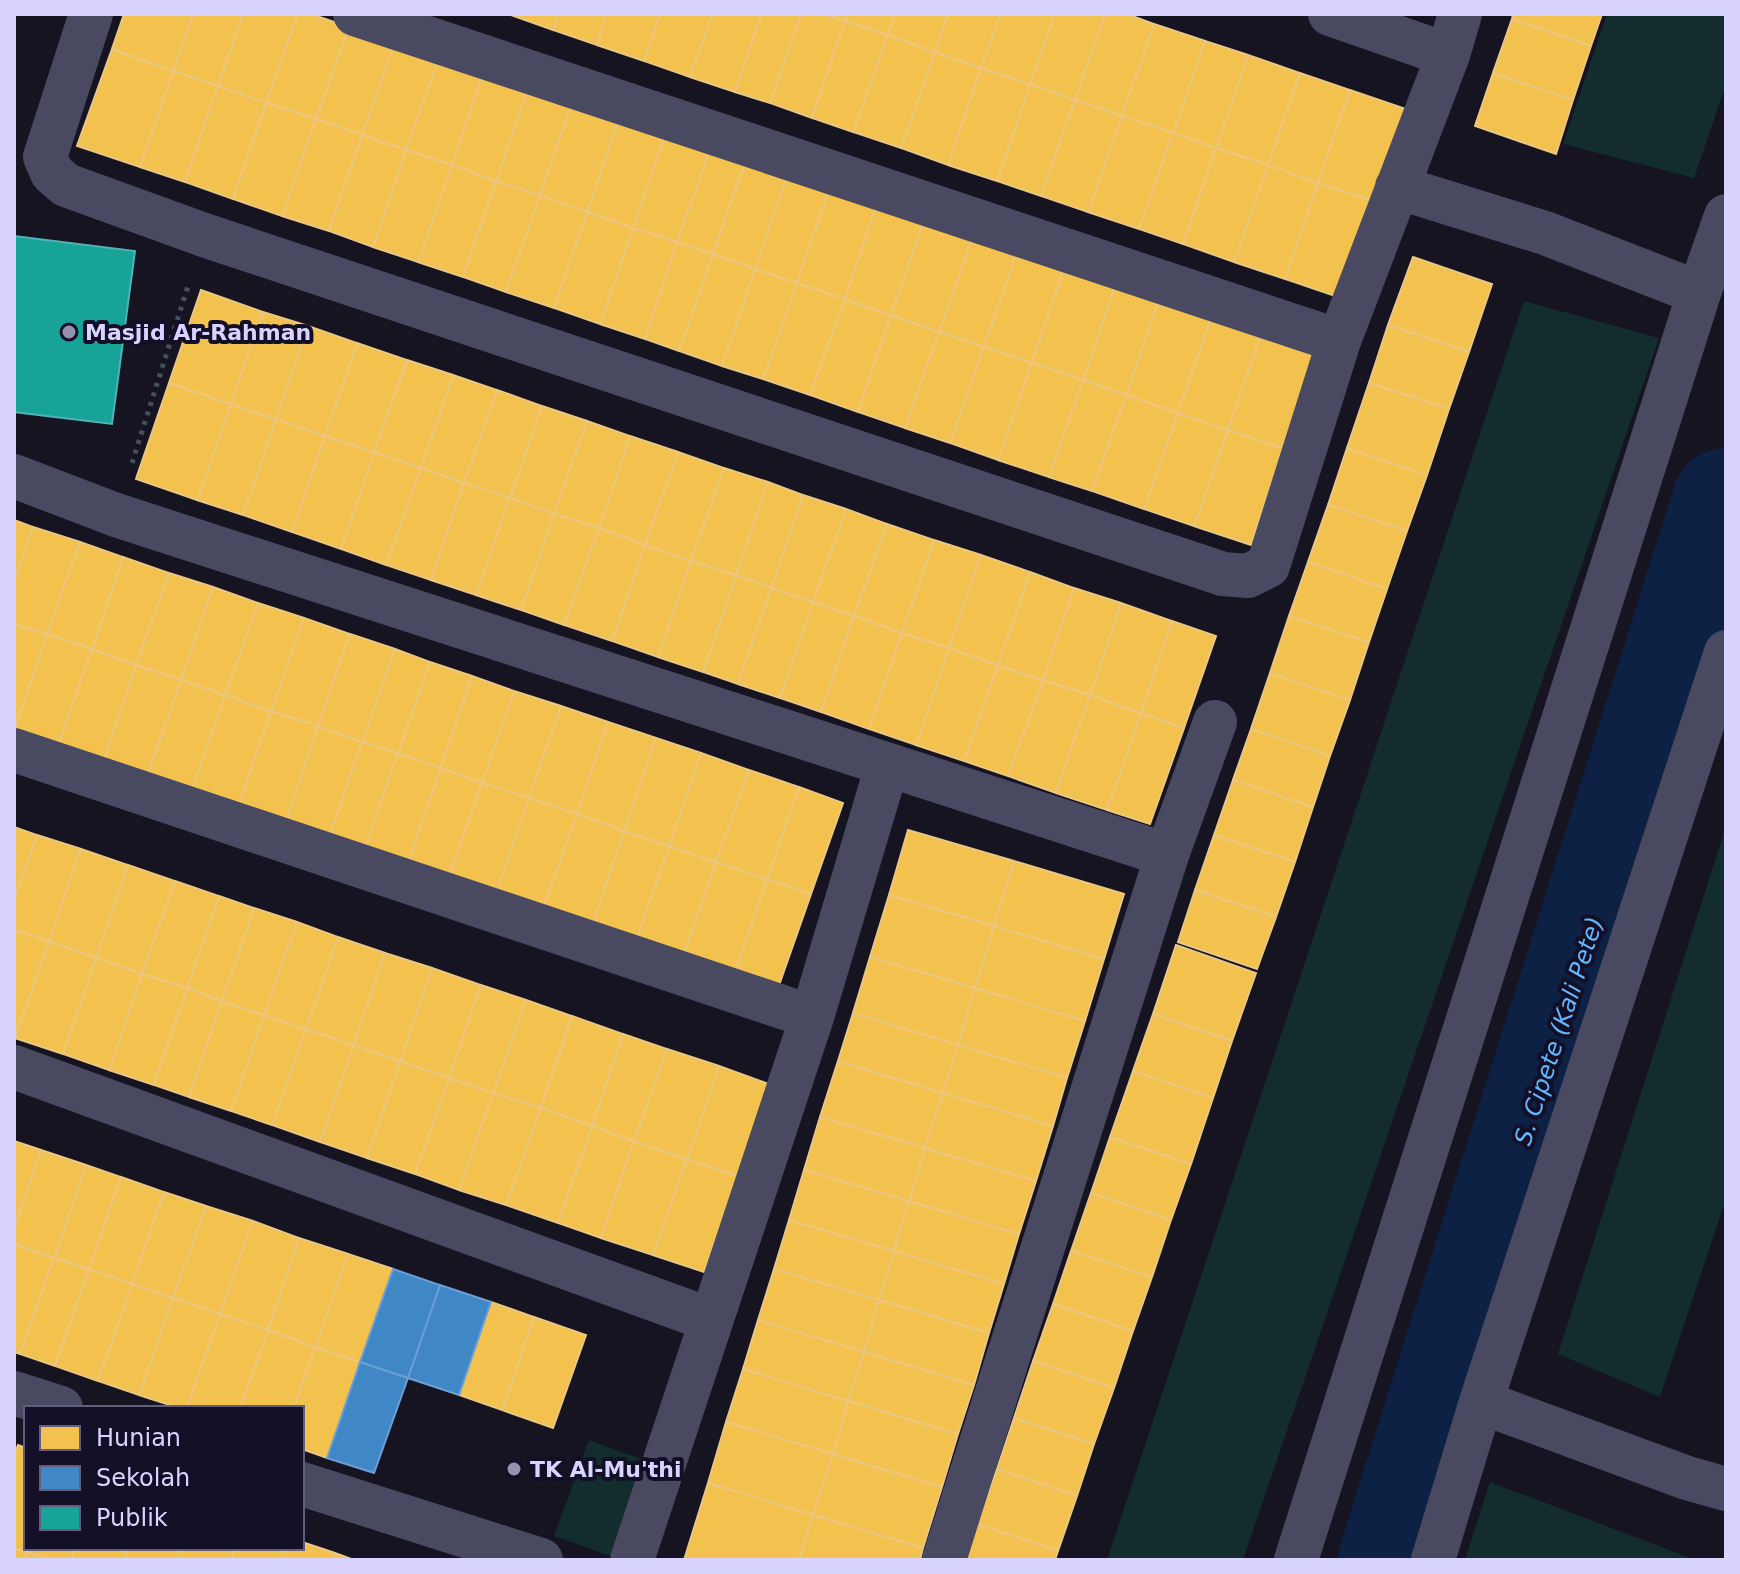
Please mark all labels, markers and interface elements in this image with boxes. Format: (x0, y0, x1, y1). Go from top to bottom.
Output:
place label: Masjid Ar-Rahman (85, 320, 311, 345)
marker: Masjid Ar-Rahman (60, 323, 78, 341)
water label: S. Cipete (Kali Pete) (1509, 913, 1609, 1149)
legend (24, 1406, 304, 1550)
text: Hunian (96, 1424, 181, 1452)
place label: TK Al-Mu'thi (530, 1457, 681, 1482)
marker: TK Al-Mu'thi (505, 1460, 523, 1478)
text: Sekolah (96, 1464, 190, 1492)
text: Publik (96, 1504, 168, 1532)

